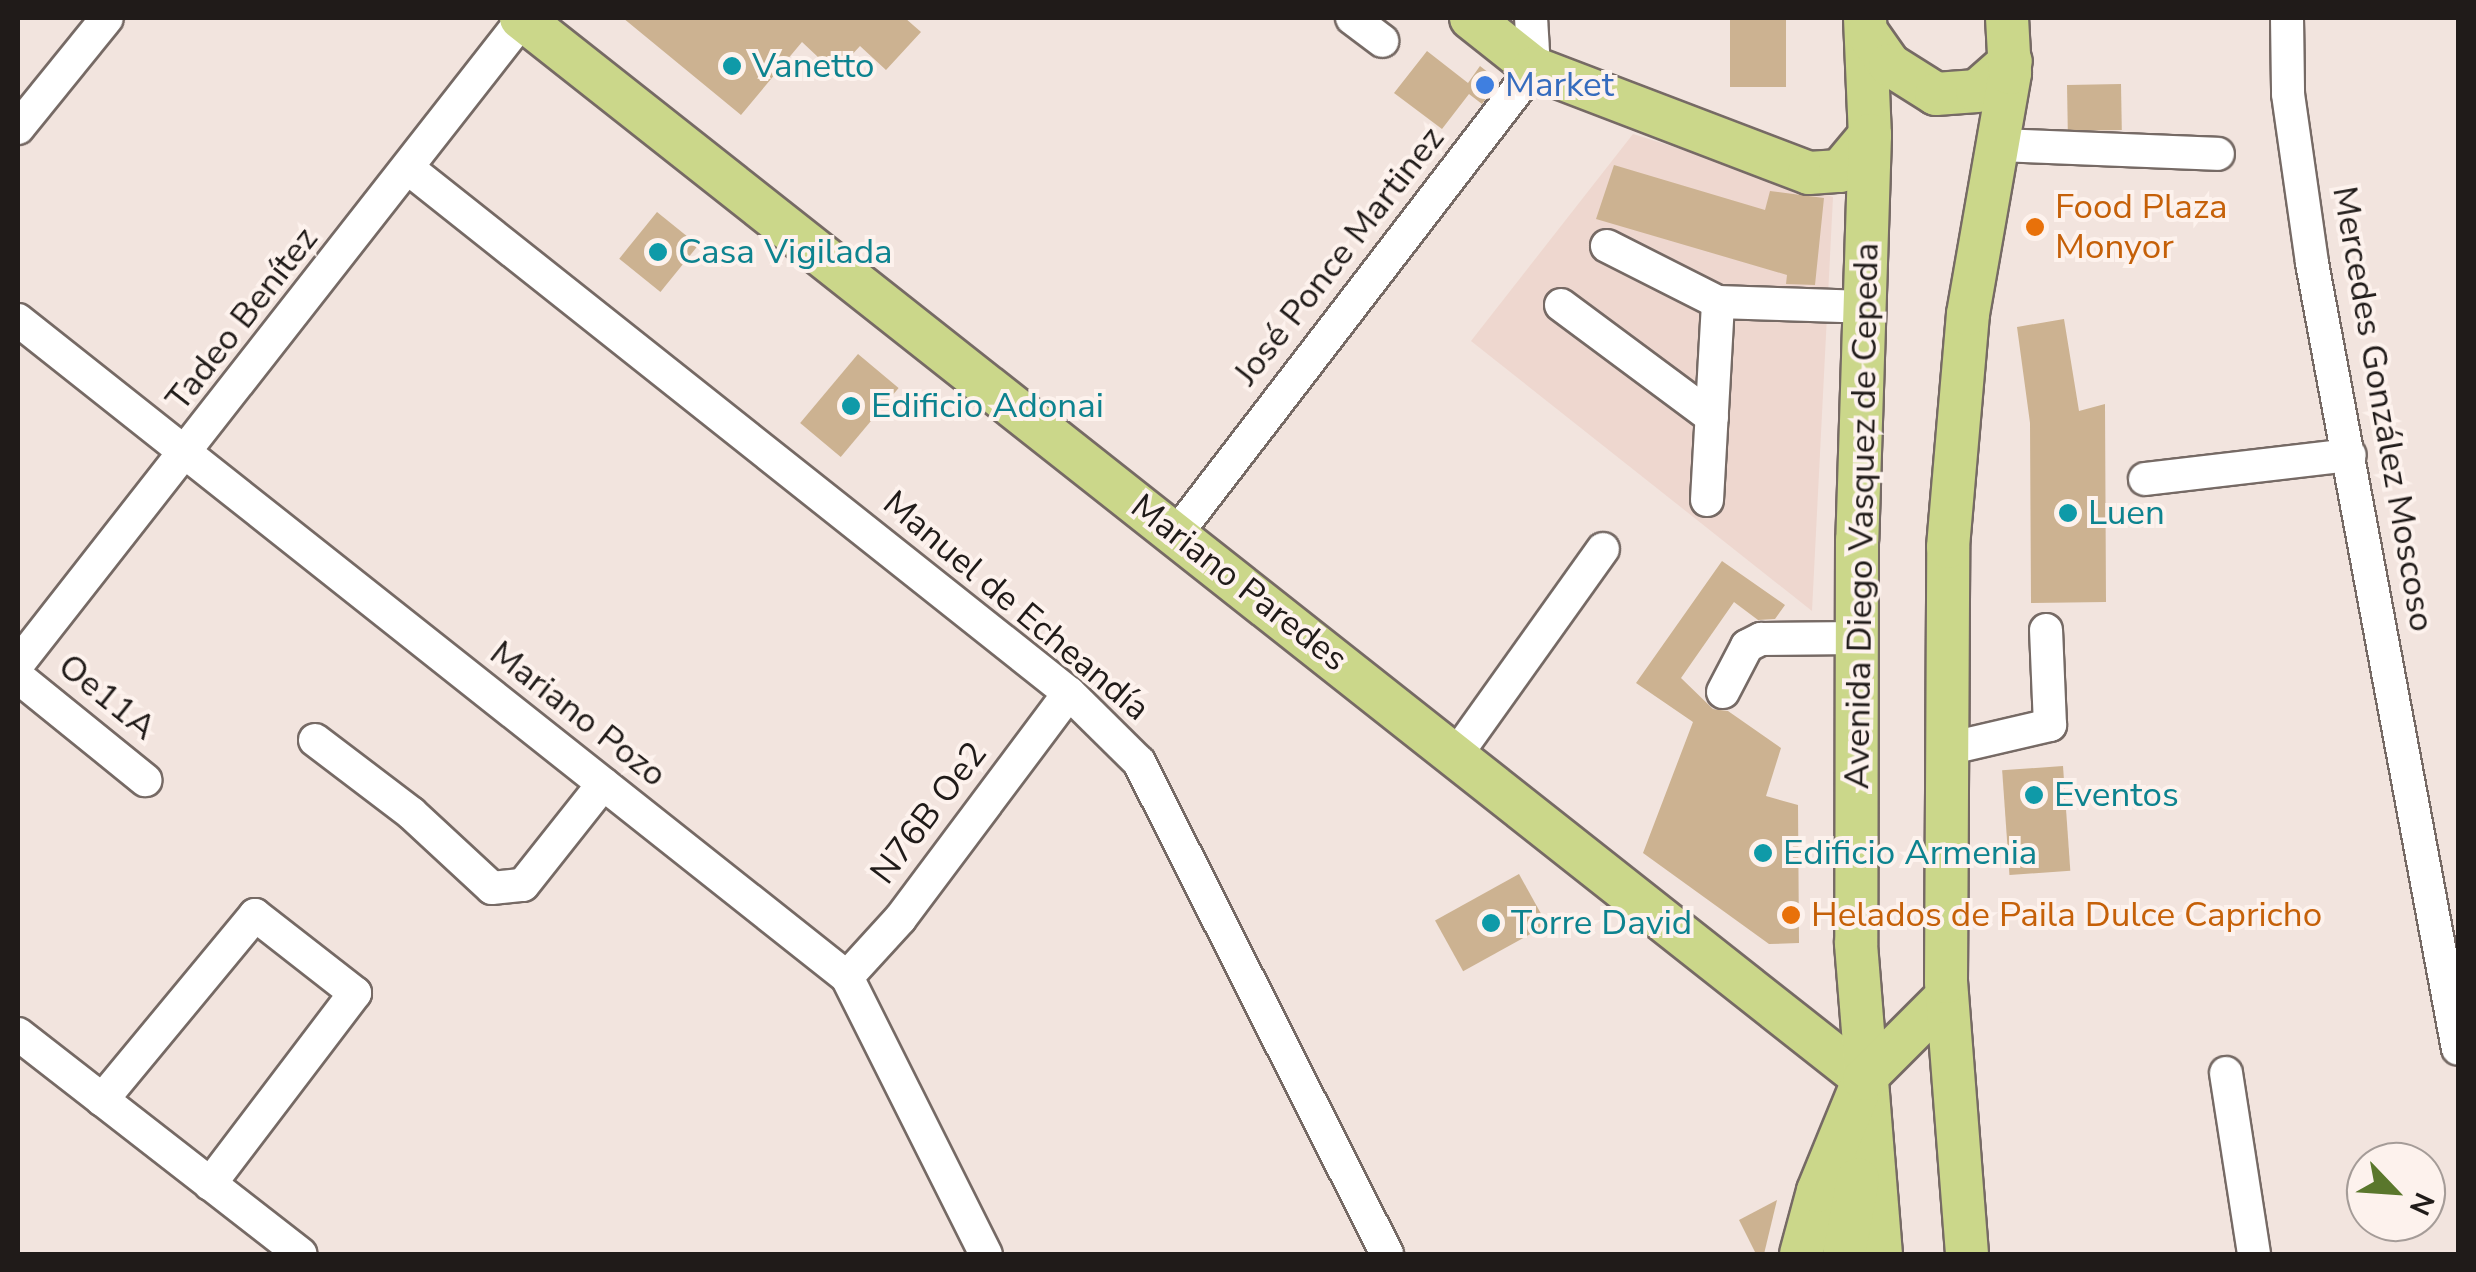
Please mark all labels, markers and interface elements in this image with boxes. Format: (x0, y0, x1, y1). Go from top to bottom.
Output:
place label: Vanetto (752, 45, 874, 87)
marker: Vanetto (721, 55, 743, 77)
place label: Market (1505, 64, 1614, 106)
marker: Market (1474, 74, 1496, 96)
street label: José Ponce Martinez (1225, 118, 1453, 394)
street label: Mercedes González Moscoso (2323, 183, 2443, 635)
place label: Food Plaza Monyor (2055, 186, 2227, 268)
marker: Food Plaza Monyor (2024, 216, 2046, 238)
street label: Tadeo Benítez (157, 219, 327, 419)
place label: Casa Vigilada (678, 231, 893, 273)
marker: Casa Vigilada (647, 241, 669, 263)
street label: Avenida Diego Vasquez de Cepeda (1836, 242, 1888, 790)
place label: Edificio Adonai (871, 385, 1104, 427)
marker: Edificio Adonai (840, 395, 862, 417)
street label: Manuel de Echeandía (874, 482, 1158, 730)
street label: Mariano Paredes (1123, 486, 1355, 680)
place label: Luen (2088, 492, 2165, 534)
marker: Luen (2057, 502, 2079, 524)
street label: Mariano Pozo (482, 632, 674, 796)
street label: Oe11A (50, 645, 164, 749)
street label: N76B Oe2 (862, 734, 996, 892)
place label: Eventos (2054, 774, 2179, 816)
marker: Eventos (2023, 784, 2045, 806)
place label: Edificio Armenia (1783, 832, 2037, 874)
marker: Edificio Armenia (1752, 842, 1774, 864)
place label: Helados de Paila Dulce Capricho (1811, 894, 2322, 936)
place label: Torre David (1511, 902, 1692, 944)
marker: Helados de Paila Dulce Capricho (1780, 904, 1802, 926)
marker: Torre David (1480, 912, 1502, 934)
north arrow (2346, 1142, 2446, 1242)
text: N (2400, 1186, 2443, 1221)

